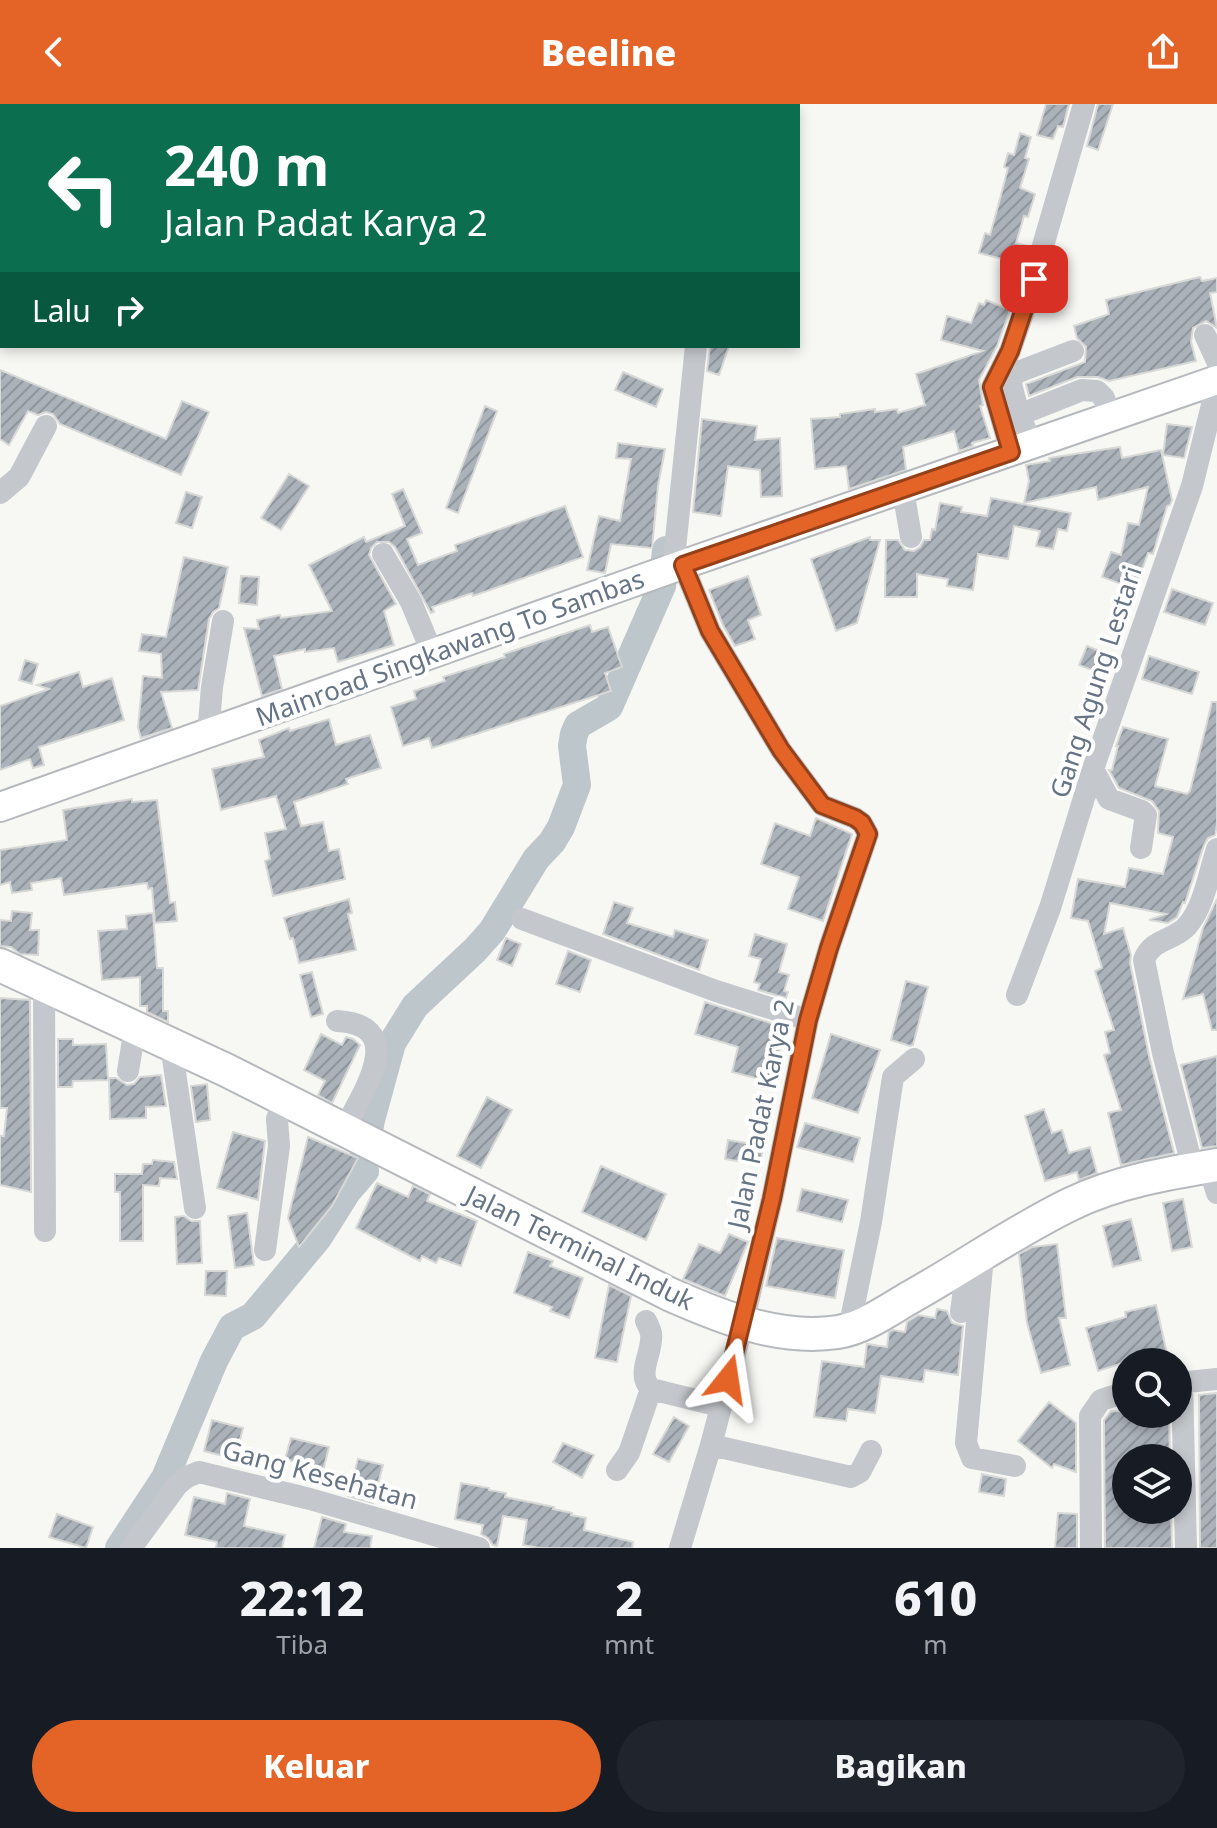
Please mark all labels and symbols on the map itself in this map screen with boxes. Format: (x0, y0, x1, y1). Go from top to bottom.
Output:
pin (1000, 245, 1068, 313)
street label: Mainroad Singkawang To Sambas (250, 560, 649, 734)
street label: Gang Agung Lestari (1041, 561, 1150, 802)
street label: Jalan Padat Karya 2 (717, 996, 802, 1235)
street label: Jalan Terminal Induk (458, 1175, 701, 1318)
position arrow (686, 1337, 770, 1421)
street label: Gang Kesehatan (219, 1431, 422, 1517)

